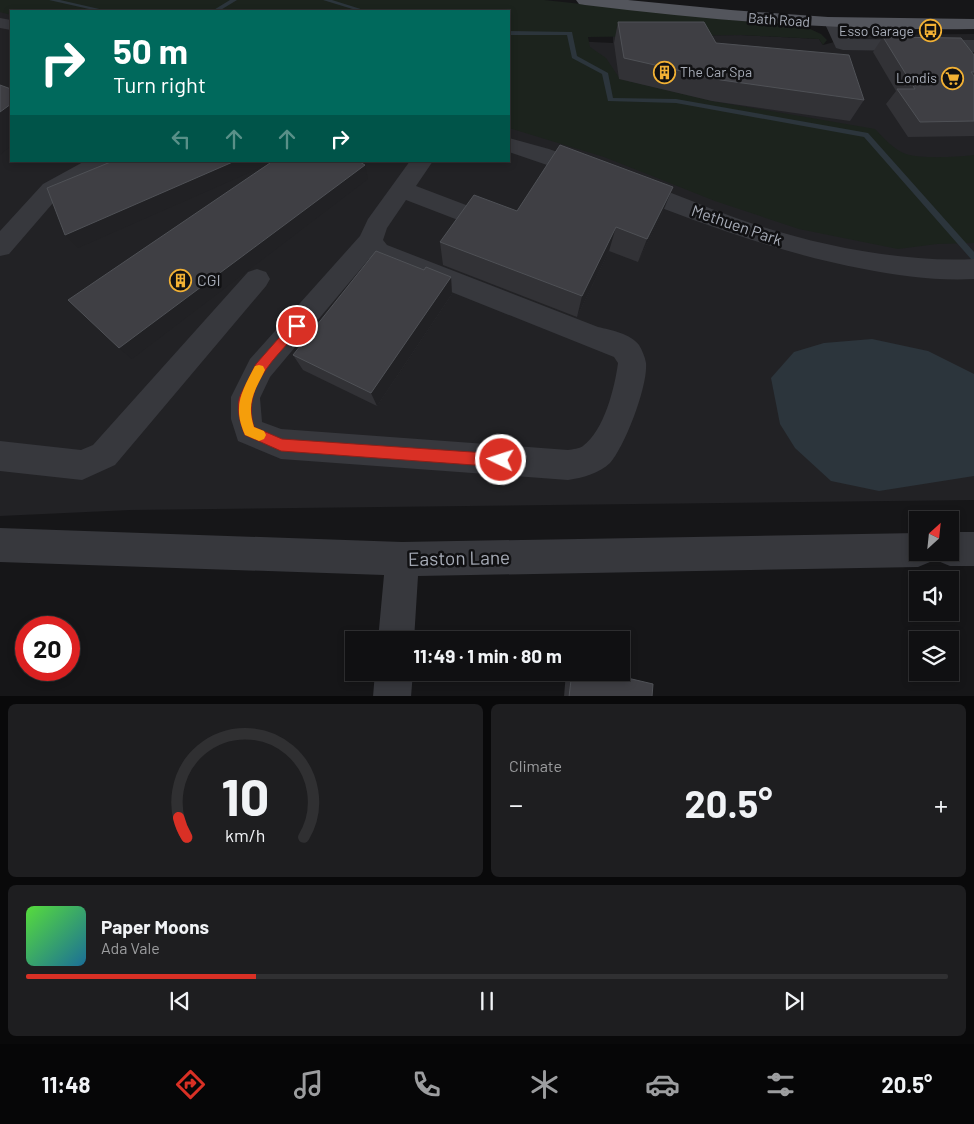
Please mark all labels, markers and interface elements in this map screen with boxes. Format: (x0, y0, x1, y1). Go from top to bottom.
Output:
street label: Bath Road (747, 9, 811, 30)
bus stop icon: Esso Garage (918, 19, 942, 43)
place label: Esso Garage (839, 22, 914, 39)
text: 50 m (113, 29, 188, 71)
icon: right (30, 30, 95, 95)
building icon: The Car Spa (652, 60, 676, 84)
place label: The Car Spa (680, 63, 752, 80)
supermarket icon: Londis (941, 66, 965, 90)
place label: Londis (896, 69, 937, 86)
text: Turn right (113, 71, 206, 97)
icon: left (167, 125, 195, 153)
icon: ahead (220, 125, 248, 153)
icon: ahead (273, 125, 301, 153)
icon: right (326, 125, 354, 153)
street label: Methuen Park (689, 200, 785, 249)
building icon: CGI (169, 268, 193, 292)
place label: CGI (197, 270, 221, 289)
pin (276, 305, 318, 347)
icon: arrive (283, 312, 311, 340)
position arrow (474, 433, 526, 485)
north arrow (909, 511, 959, 561)
map controls (909, 511, 959, 681)
street label: Easton Lane (408, 545, 510, 570)
button: sound (909, 571, 959, 621)
speed limit sign: 20 (15, 616, 80, 681)
button: layers (909, 631, 959, 681)
text: 11:49 · 1 min · 80 m (413, 644, 562, 667)
text: Climate (509, 756, 562, 775)
text: 10 (221, 764, 270, 826)
text: 20.5° (685, 780, 772, 826)
text: − (509, 787, 523, 821)
text: + (934, 787, 948, 821)
text: km/h (225, 824, 266, 846)
text: Paper Moons (101, 915, 209, 938)
text: Ada Vale (101, 938, 160, 957)
icon: previous (166, 987, 194, 1015)
icon: pause (473, 987, 501, 1015)
icon: next (780, 987, 808, 1015)
icon: directions (173, 1067, 208, 1102)
icon: music (291, 1067, 326, 1102)
icon: phone (409, 1067, 444, 1102)
icon: climate (527, 1067, 562, 1102)
icon: car (645, 1067, 680, 1102)
icon: filters (763, 1067, 798, 1102)
text: 11:48 (42, 1071, 90, 1097)
text: 20.5° (881, 1071, 932, 1097)

